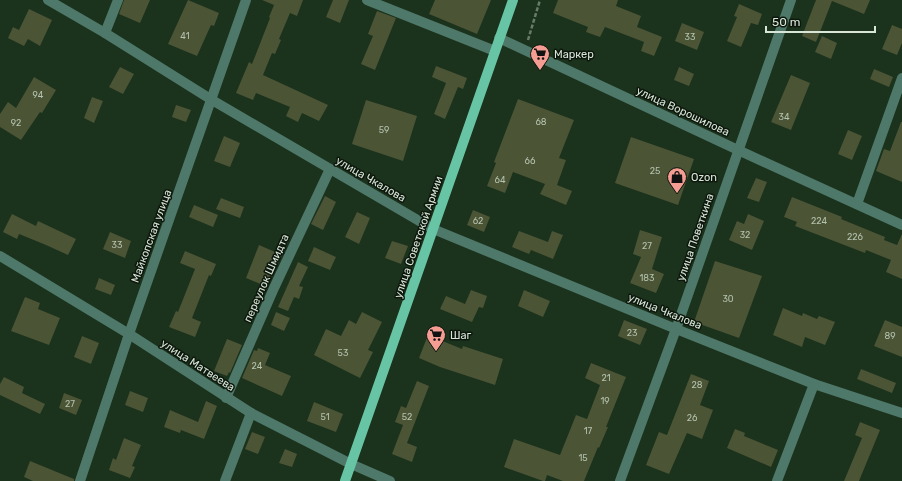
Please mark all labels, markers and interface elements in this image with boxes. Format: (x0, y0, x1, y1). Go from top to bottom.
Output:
scale bar (766, 8, 875, 34)
text: 50 m (772, 15, 800, 29)
house number: 41 (180, 31, 190, 41)
house number: 33 (685, 32, 695, 42)
supermarket icon: Маркер (529, 43, 551, 71)
place label: Маркер (554, 48, 594, 61)
street label: улица Ворошилова (634, 84, 731, 139)
house number: 94 (33, 90, 44, 100)
house number: 34 (779, 112, 790, 122)
house number: 68 (535, 117, 547, 127)
house number: 92 (11, 118, 21, 128)
house number: 59 (379, 125, 389, 135)
street label: улица Чкалова (334, 154, 408, 205)
house number: 66 (525, 156, 536, 166)
house number: 25 (650, 166, 660, 176)
shop icon: Ozon (666, 166, 688, 194)
place label: Ozon (691, 171, 717, 184)
street label: улица Советской Армии (391, 174, 445, 300)
house number: 64 (494, 175, 506, 185)
street label: Майкопская улица (129, 188, 174, 285)
street label: улица Поветкина (674, 192, 717, 283)
house number: 62 (473, 216, 483, 226)
house number: 224 (811, 216, 827, 226)
house number: 32 (740, 230, 750, 240)
street label: переулок Шмидта (241, 232, 292, 324)
house number: 226 (847, 232, 864, 242)
house number: 33 (112, 240, 122, 250)
house number: 27 (642, 241, 652, 251)
house number: 183 (640, 273, 655, 283)
street label: улица Чкалова (626, 291, 704, 332)
house number: 30 (722, 294, 734, 304)
supermarket icon: Шаг (425, 324, 447, 352)
house number: 23 (627, 328, 637, 338)
place label: Шаг (450, 329, 472, 342)
house number: 89 (884, 331, 896, 341)
street label: улица Матвеева (158, 337, 237, 394)
house number: 53 (338, 348, 348, 358)
house number: 24 (252, 361, 263, 371)
house number: 21 (601, 373, 611, 383)
house number: 28 (691, 380, 703, 390)
house number: 19 (600, 396, 610, 406)
house number: 27 (65, 399, 75, 409)
house number: 51 (320, 412, 330, 422)
house number: 52 (402, 412, 412, 422)
house number: 26 (687, 413, 698, 423)
house number: 17 (584, 426, 593, 436)
house number: 15 (578, 453, 588, 463)

